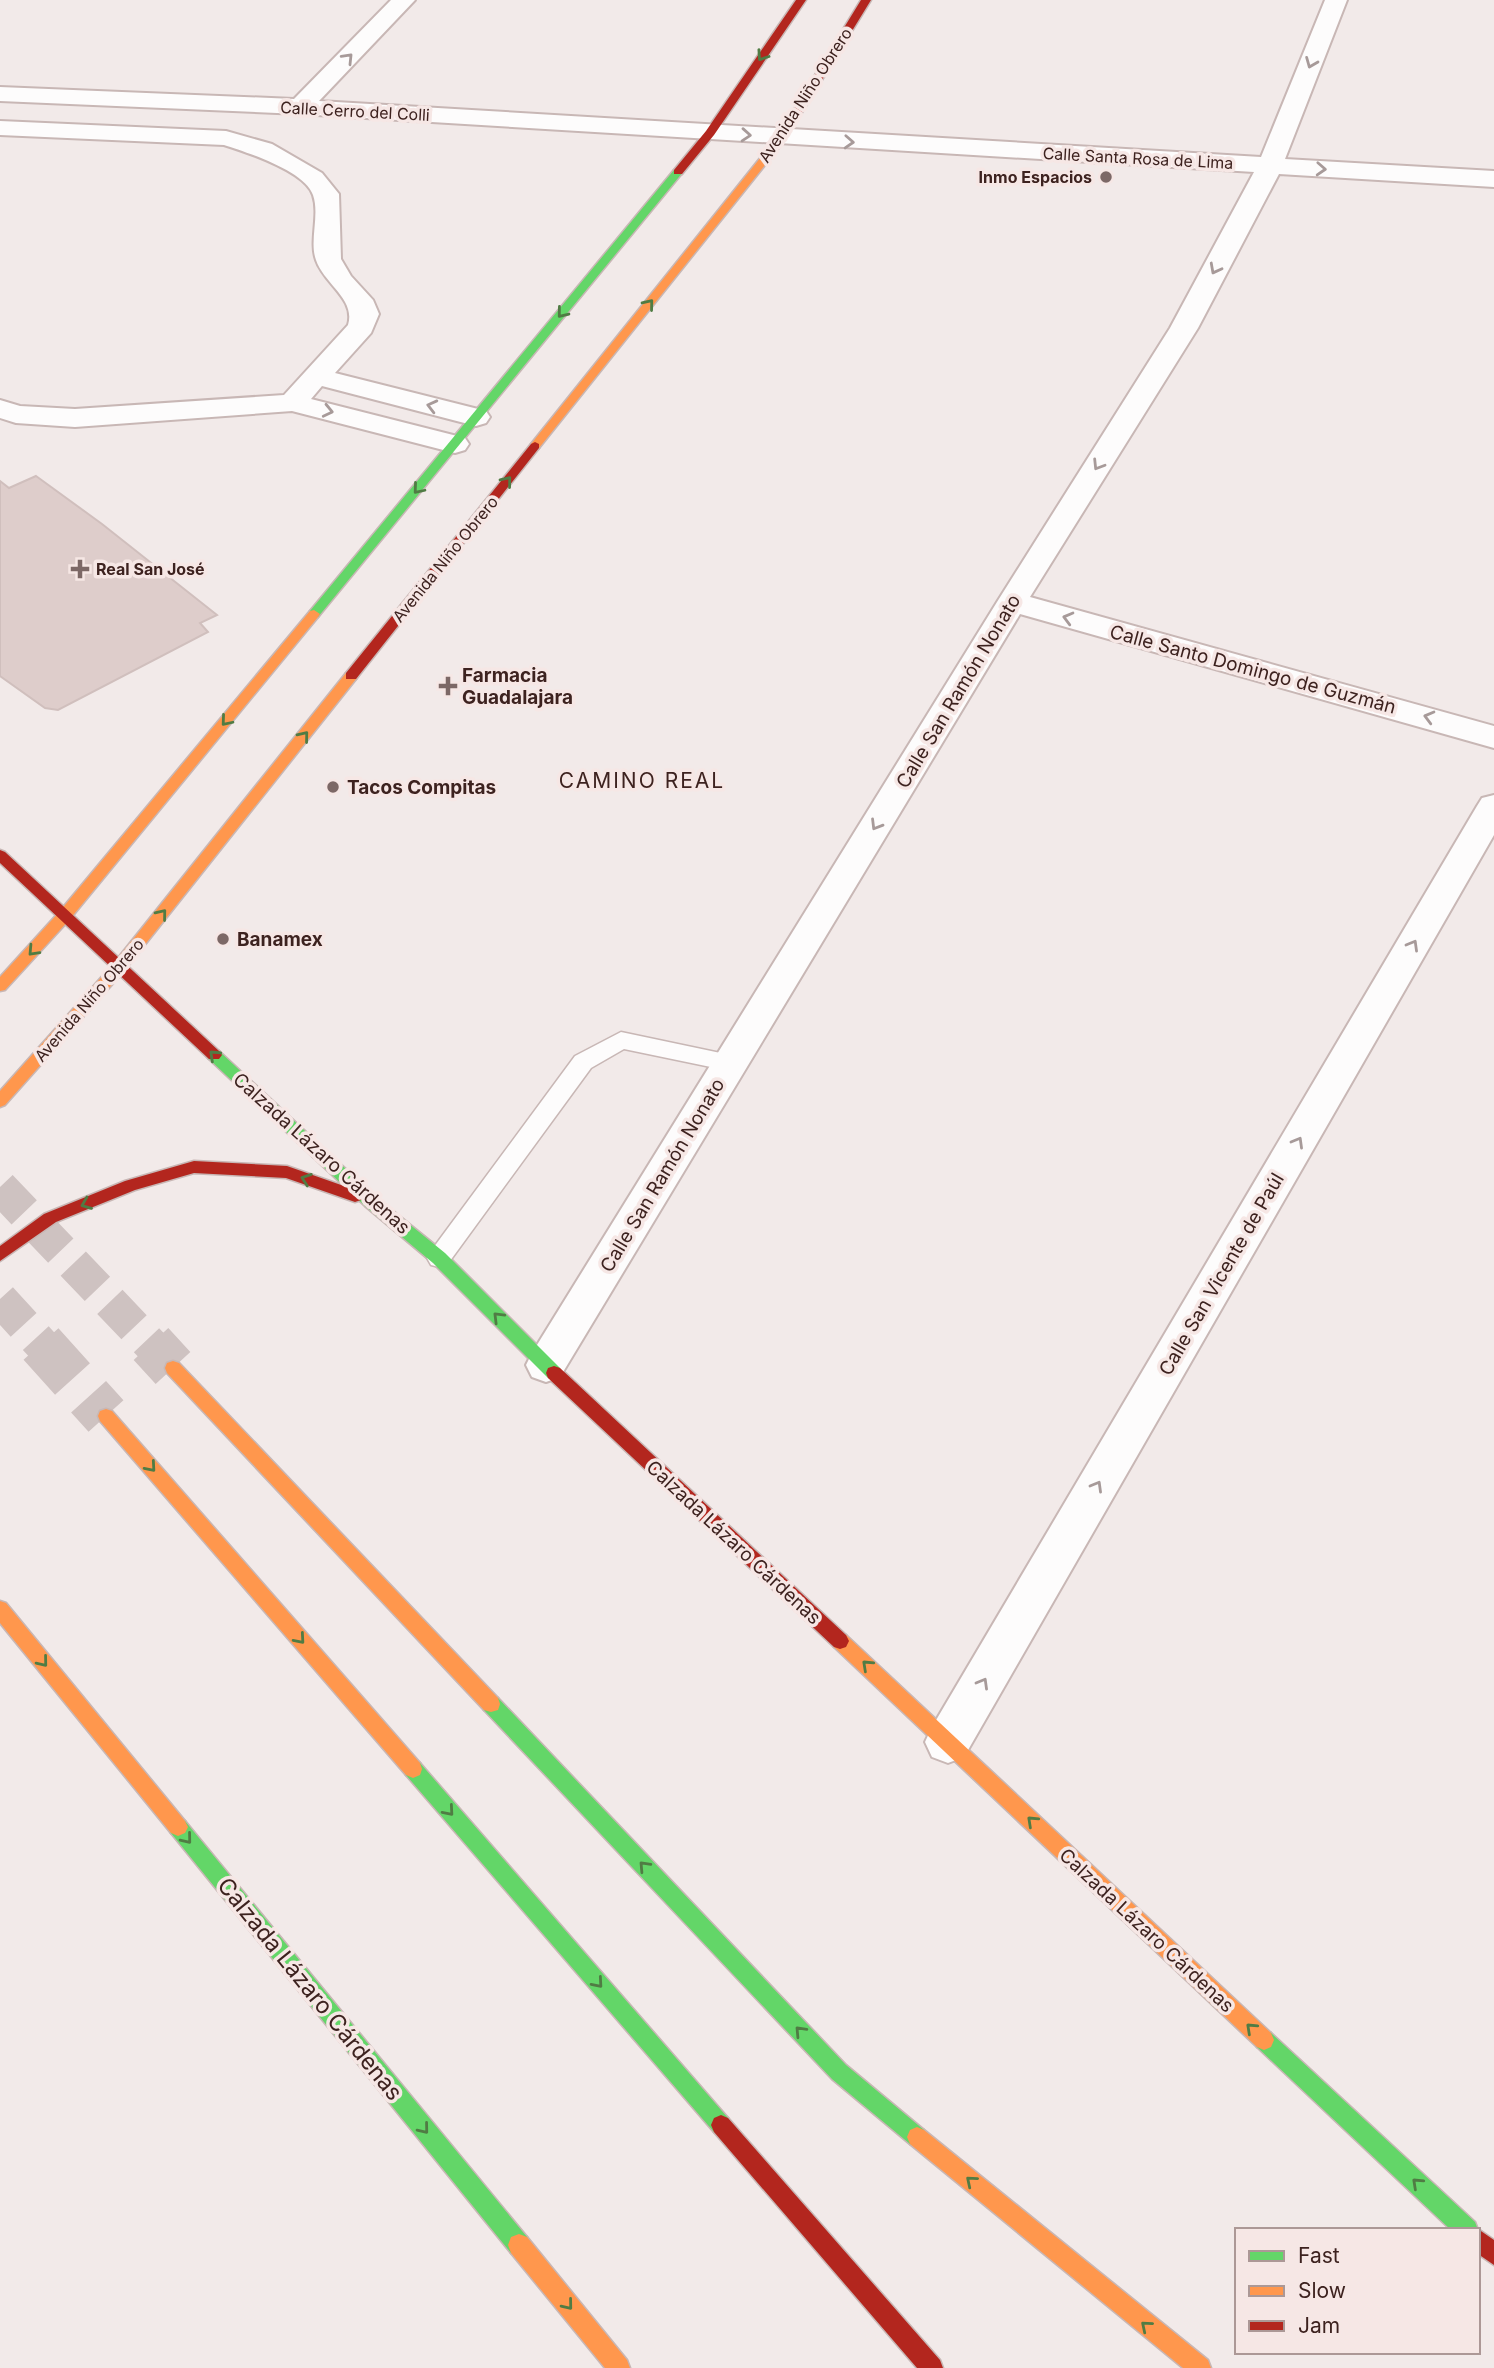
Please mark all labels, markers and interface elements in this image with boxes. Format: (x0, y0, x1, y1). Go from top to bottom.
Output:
street label: Avenida Niño Obrero (754, 24, 856, 166)
one-way arrow (757, 49, 770, 62)
one-way arrow (339, 53, 352, 66)
one-way arrow (1305, 57, 1319, 69)
street label: Calle Cerro del Colli (280, 97, 430, 125)
one-way arrow (740, 128, 751, 143)
one-way arrow (844, 134, 855, 149)
street label: Calle Santa Rosa de Lima (1042, 143, 1234, 173)
one-way arrow (1316, 161, 1327, 176)
place label: Inmo Espacios (979, 167, 1092, 187)
marker: Inmo Espacios (1098, 169, 1114, 185)
one-way arrow (1210, 262, 1223, 275)
one-way arrow (640, 299, 653, 311)
one-way arrow (558, 304, 570, 317)
one-way arrow (426, 400, 438, 414)
one-way arrow (322, 403, 334, 418)
one-way arrow (1094, 457, 1107, 470)
one-way arrow (499, 477, 511, 490)
one-way arrow (414, 480, 426, 493)
street label: Avenida Niño Obrero (388, 492, 502, 626)
marker: Real San José (70, 559, 90, 579)
place label: Real San José (96, 559, 205, 579)
street label: Calle San Ramón Nonato (891, 590, 1025, 792)
one-way arrow (1062, 611, 1074, 626)
street label: Calle Santo Domingo de Guzmán (1107, 620, 1399, 719)
place label: Farmacia Guadalajara (462, 664, 573, 709)
marker: Farmacia Guadalajara (440, 678, 456, 694)
one-way arrow (1423, 711, 1435, 726)
one-way arrow (222, 712, 234, 725)
one-way arrow (296, 731, 308, 744)
district label: CAMINO REAL (559, 768, 725, 793)
place label: Tacos Compitas (347, 776, 496, 799)
marker: Tacos Compitas (325, 779, 341, 795)
one-way arrow (871, 817, 884, 830)
one-way arrow (154, 909, 166, 922)
place label: Banamex (237, 928, 323, 951)
marker: Banamex (215, 931, 231, 947)
street label: Avenida Niño Obrero (30, 934, 148, 1066)
one-way arrow (1405, 940, 1418, 953)
one-way arrow (28, 943, 41, 956)
one-way arrow (209, 1050, 222, 1063)
street label: Calzada Lázaro Cárdenas (228, 1068, 415, 1239)
street label: Calle San Ramón Nonato (595, 1074, 729, 1276)
one-way arrow (1290, 1136, 1303, 1149)
street label: Calle San Vicente de Paúl (1154, 1169, 1289, 1379)
one-way arrow (301, 1173, 313, 1187)
one-way arrow (81, 1195, 93, 1209)
one-way arrow (493, 1312, 506, 1325)
street label: Calzada Lázaro Cárdenas (642, 1455, 826, 1629)
one-way arrow (143, 1459, 155, 1472)
one-way arrow (1089, 1481, 1102, 1494)
one-way arrow (292, 1631, 304, 1644)
one-way arrow (35, 1654, 47, 1667)
one-way arrow (862, 1661, 875, 1674)
one-way arrow (974, 1677, 987, 1690)
one-way arrow (441, 1803, 453, 1816)
one-way arrow (1028, 1817, 1041, 1830)
one-way arrow (179, 1830, 191, 1843)
street label: Calzada Lázaro Cárdenas (1055, 1843, 1239, 2017)
one-way arrow (639, 1861, 652, 1874)
street label: Calzada Lázaro Cárdenas (211, 1872, 409, 2106)
one-way arrow (590, 1975, 602, 1988)
one-way arrow (1246, 2024, 1259, 2036)
one-way arrow (796, 2026, 809, 2039)
one-way arrow (416, 2120, 428, 2133)
one-way arrow (966, 2177, 979, 2189)
one-way arrow (1412, 2179, 1425, 2192)
legend (1235, 2228, 1480, 2354)
text: Fast (1298, 2243, 1340, 2268)
text: Slow (1298, 2278, 1346, 2303)
one-way arrow (559, 2297, 572, 2309)
text: Jam (1298, 2313, 1340, 2338)
one-way arrow (1142, 2322, 1154, 2335)

